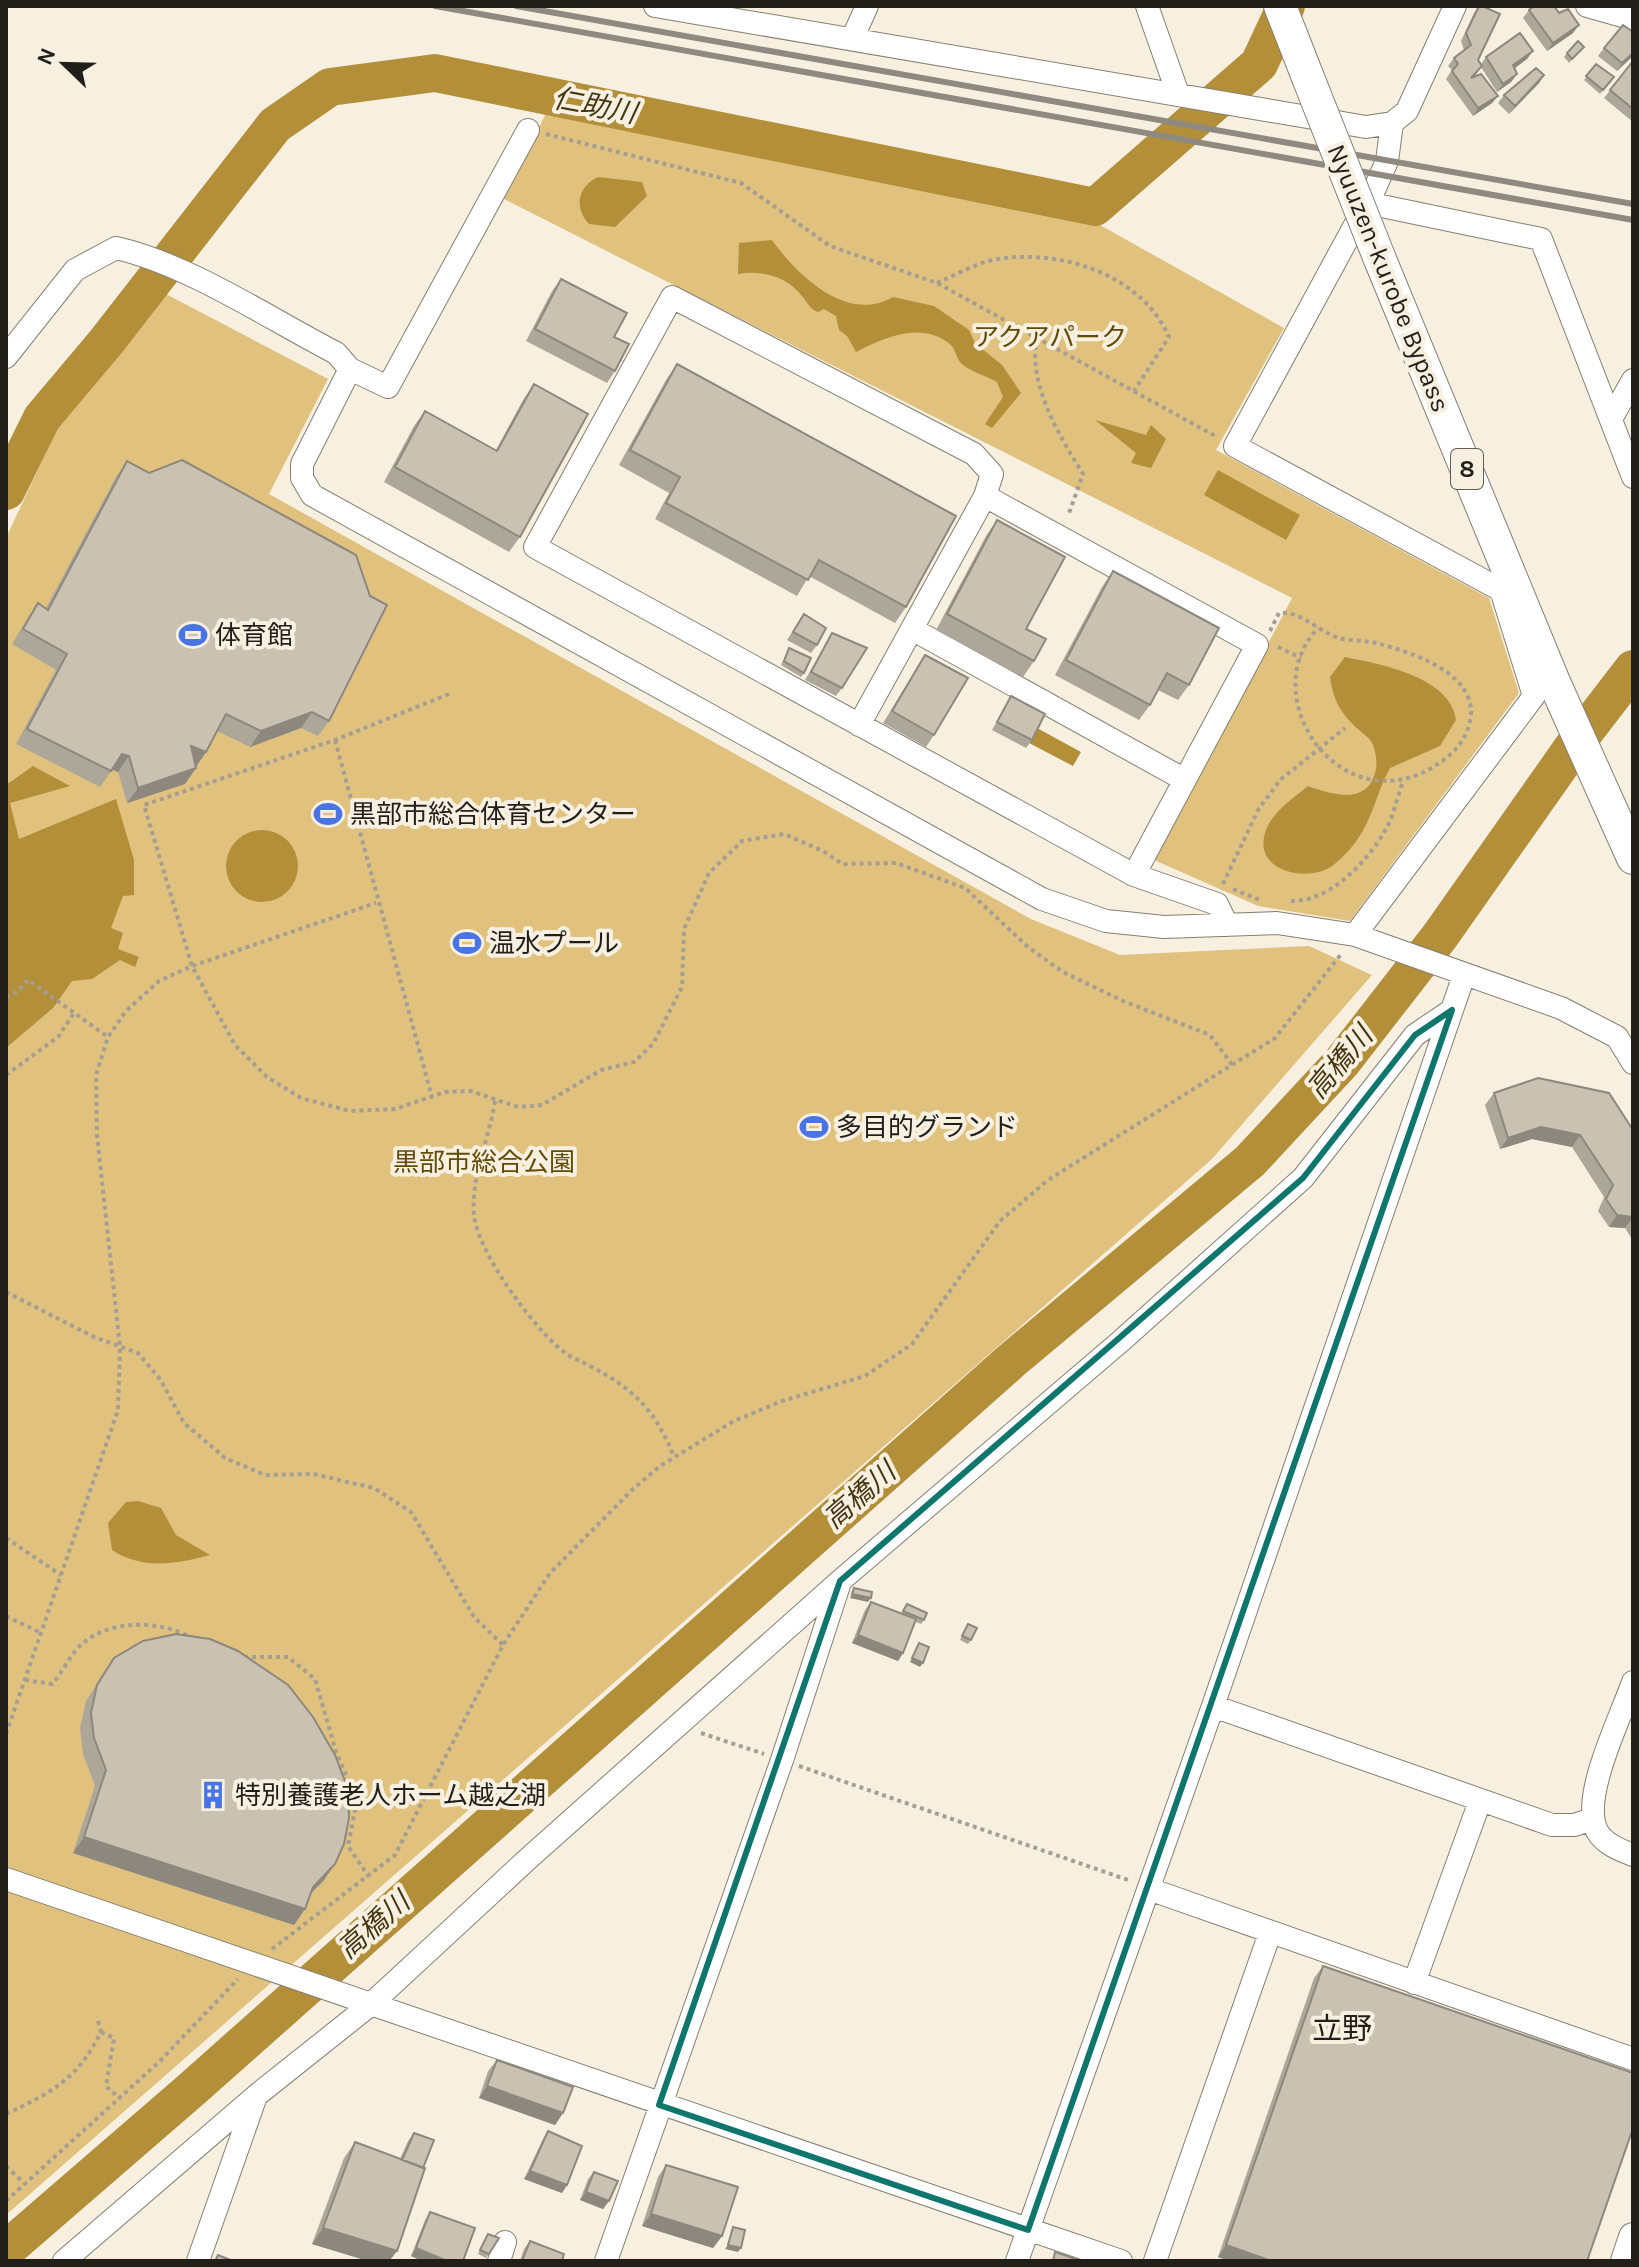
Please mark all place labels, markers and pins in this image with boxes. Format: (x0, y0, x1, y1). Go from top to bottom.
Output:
sports icon: 体育館 (178, 620, 208, 650)
place label: 体育館 (215, 620, 293, 651)
sports icon: 黒部市総合体育センター (313, 799, 343, 829)
place label: 黒部市総合体育センター (350, 799, 636, 830)
sports icon: 温水プール (452, 928, 482, 958)
place label: 温水プール (489, 928, 619, 959)
sports icon: 多目的グランド (799, 1112, 829, 1142)
place label: 多目的グランド (836, 1112, 1018, 1143)
building icon: 特別養護老人ホーム越之湖 (198, 1780, 228, 1810)
place label: 特別養護老人ホーム越之湖 (235, 1780, 546, 1811)

